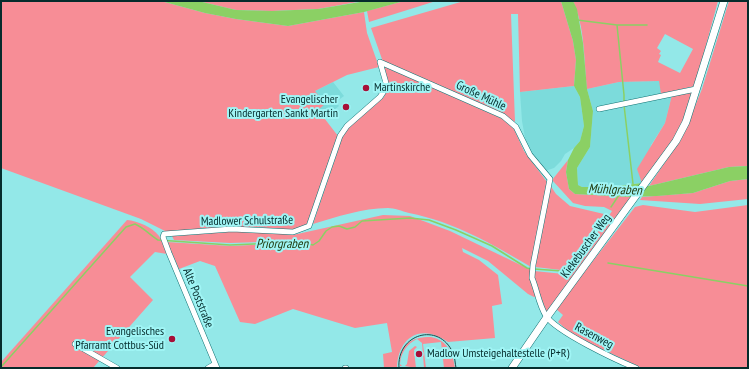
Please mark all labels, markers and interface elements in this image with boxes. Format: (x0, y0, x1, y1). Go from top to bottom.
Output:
street label: Große Mühle (454, 78, 508, 114)
place label: Martinskirche (374, 81, 430, 95)
marker: Martinskirche (361, 83, 371, 93)
place label: Evangelischer Kindergarten Sankt Martin (228, 93, 338, 121)
marker: Evangelischer Kindergarten Sankt Martin (341, 102, 351, 112)
water label: Mühlgraben (588, 181, 642, 199)
street label: Kiekebuscher Weg (558, 211, 614, 281)
street label: Madlower Schulstraße (201, 213, 293, 229)
water label: Priorgraben (256, 236, 308, 252)
street label: Alte Poststraße (180, 266, 216, 330)
street label: Rasenweg (572, 320, 616, 352)
place label: Evangelisches Pfarramt Cottbus-Süd (75, 325, 164, 353)
marker: Evangelisches Pfarramt Cottbus-Süd (167, 334, 177, 344)
place label: Madlow Umsteigehaltestelle (P+R) (427, 347, 569, 361)
marker: Madlow Umsteigehaltestelle (P+R) (414, 349, 424, 359)

